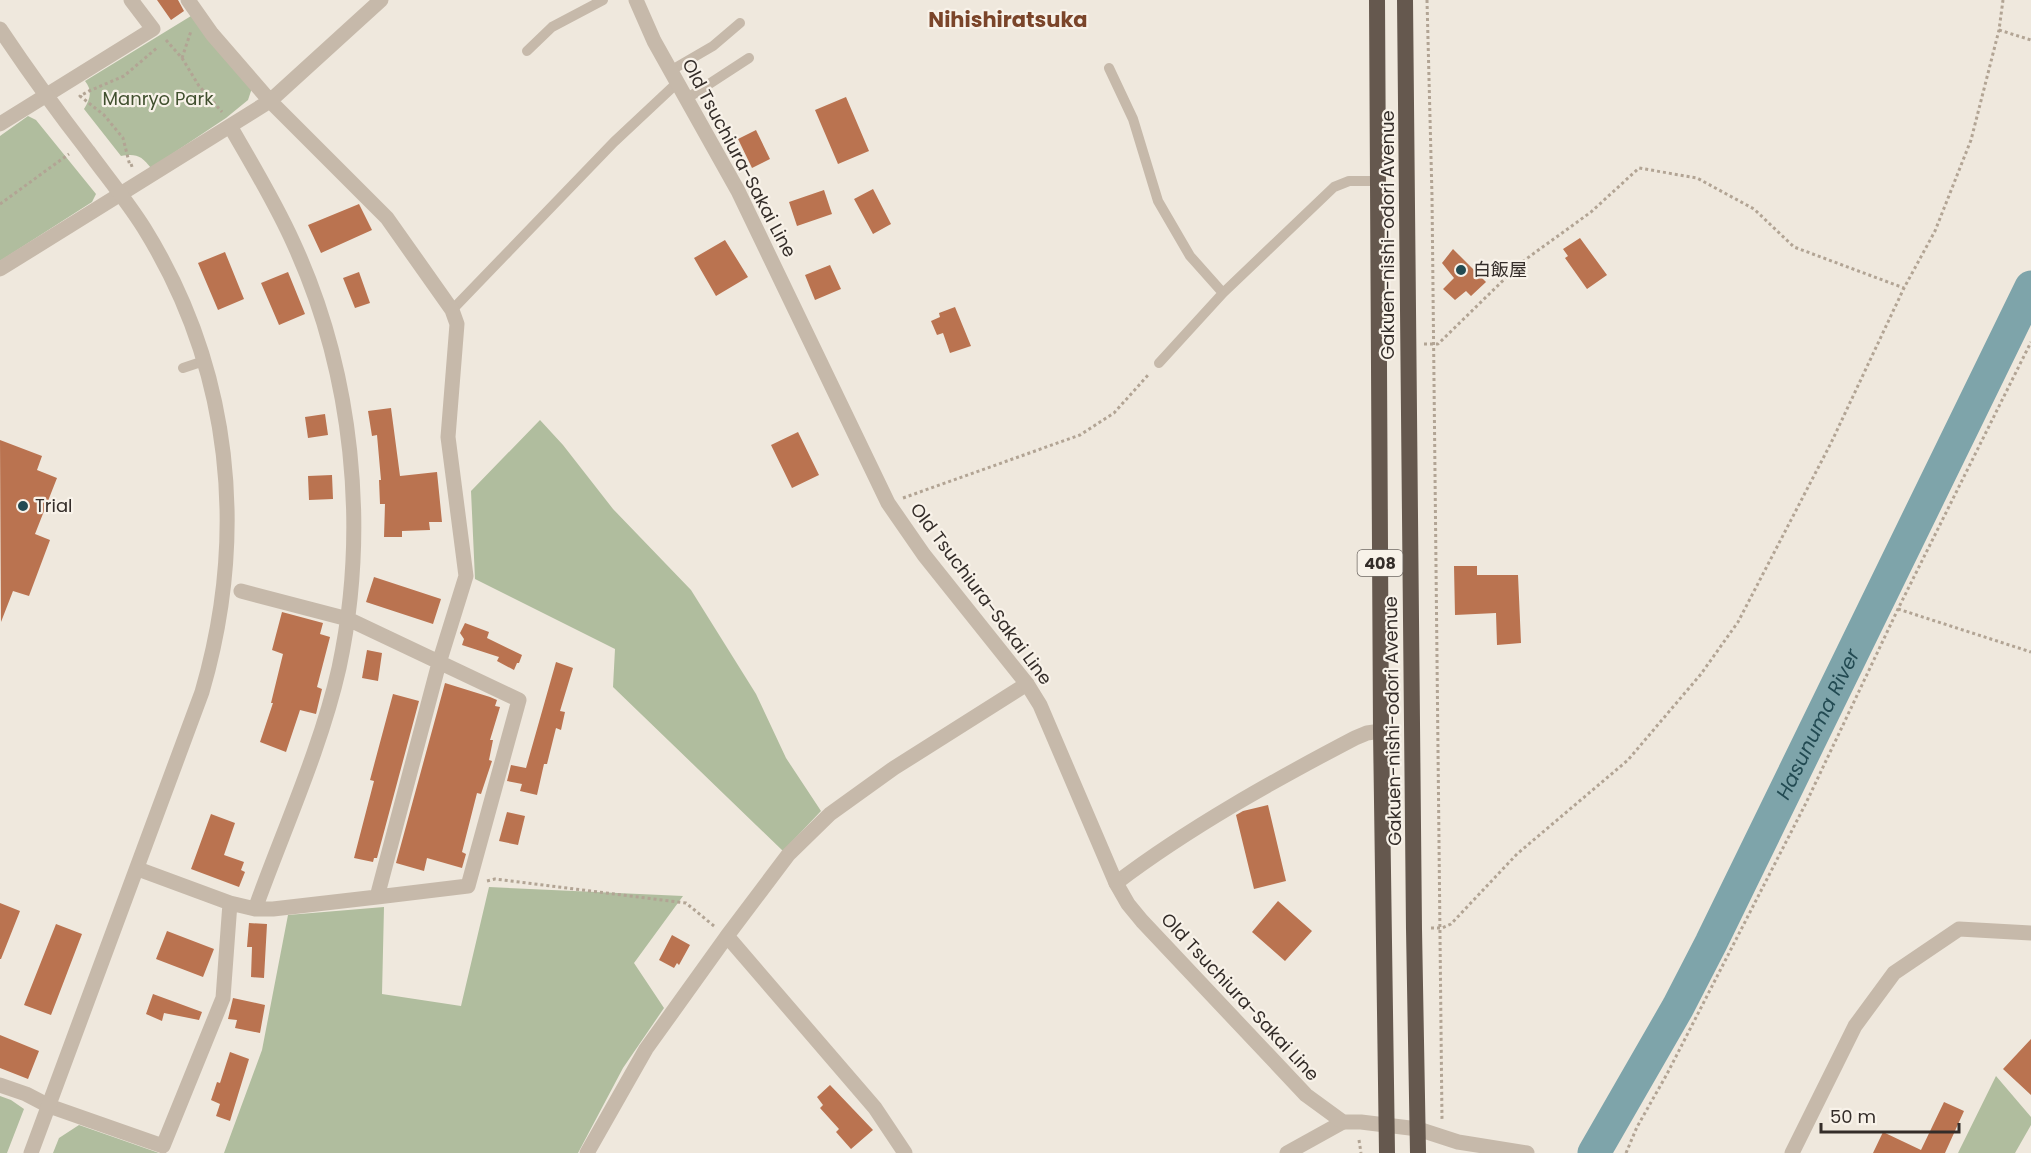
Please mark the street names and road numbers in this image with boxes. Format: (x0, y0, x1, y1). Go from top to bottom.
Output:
street label: Old Tsuchiura-Sakai Line (676, 54, 803, 262)
street label: Gakuen-nishi-odori Avenue (1375, 110, 1400, 360)
street label: Old Tsuchiura-Sakai Line (905, 498, 1058, 690)
road number: 408 (1358, 550, 1402, 576)
street label: Gakuen-nishi-odori Avenue (1378, 596, 1407, 846)
street label: Old Tsuchiura-Sakai Line (1156, 907, 1325, 1086)

